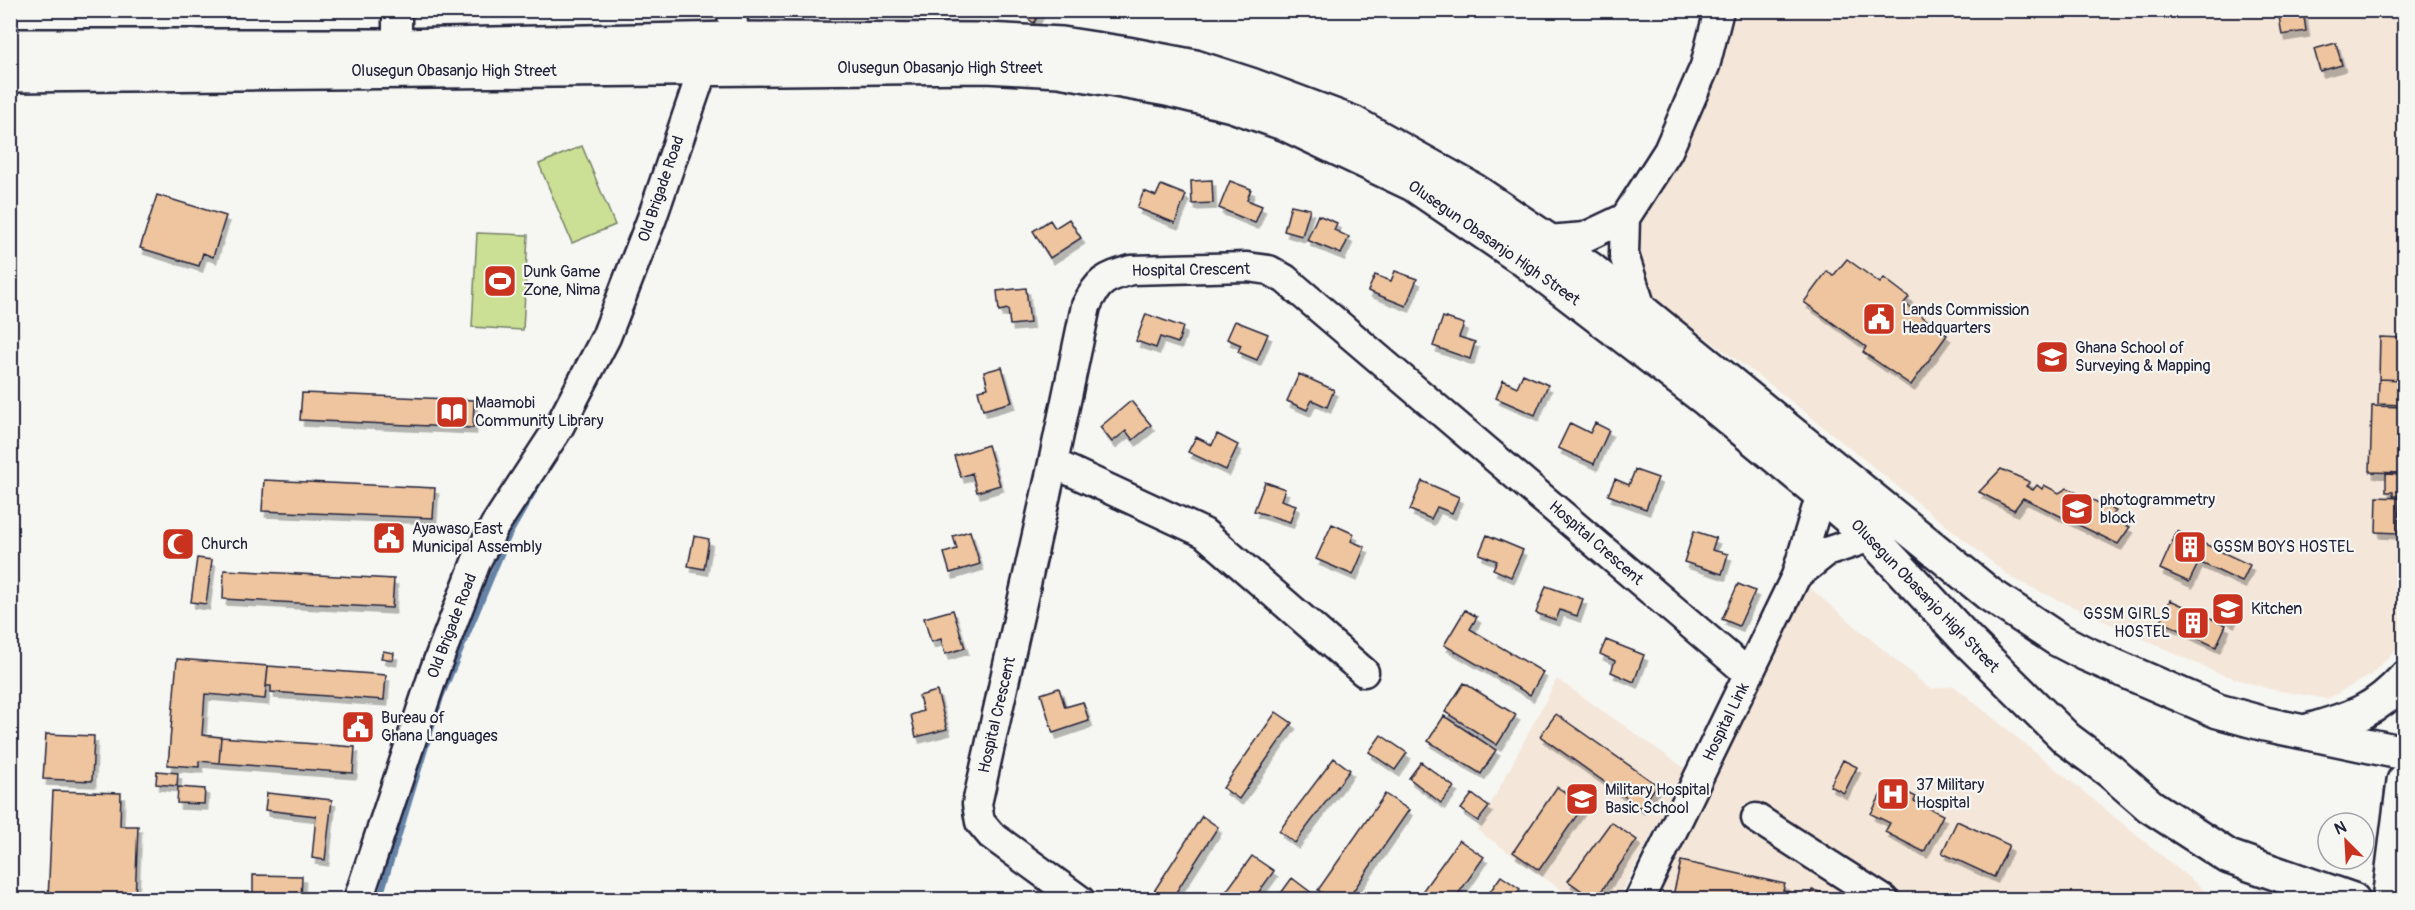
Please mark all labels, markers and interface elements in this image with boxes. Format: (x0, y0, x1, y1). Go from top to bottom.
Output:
street label: Olusegun Obasanjo High Street (837, 58, 1043, 78)
street label: Olusegun Obasanjo High Street (351, 61, 557, 81)
street label: Old Brigade Road (633, 133, 689, 245)
street label: Olusegun Obasanjo High Street (1404, 176, 1584, 310)
street label: Hospital Crescent (1131, 259, 1251, 281)
place label: Dunk Game Zone, Nima (523, 262, 600, 300)
sports icon: Dunk Game Zone, Nima (482, 263, 518, 299)
place label: Lands Commission Headquarters (1902, 300, 2029, 338)
public building icon: Lands Commission Headquarters (1861, 301, 1897, 337)
place label: Ghana School of Surveying & Mapping (2075, 338, 2211, 376)
school or university icon: Ghana School of Surveying & Mapping (2034, 339, 2070, 375)
place label: Maamobi Community Library (475, 393, 604, 431)
library icon: Maamobi Community Library (434, 394, 470, 430)
place label: photogrammetry block (2100, 490, 2215, 528)
school or university icon: photogrammetry block (2059, 491, 2095, 527)
street label: Hospital Crescent (1545, 496, 1648, 590)
street label: Olusegun Obasanjo High Street (1846, 515, 2004, 677)
place label: Ayawaso East Municipal Assembly (412, 519, 542, 557)
public building icon: Ayawaso East Municipal Assembly (371, 520, 407, 556)
mosque icon: Church (160, 526, 196, 562)
building icon: GSSM BOYS HOSTEL (2172, 529, 2208, 565)
place label: Church (201, 534, 248, 554)
place label: GSSM BOYS HOSTEL (2213, 537, 2354, 557)
street label: Old Brigade Road (423, 571, 481, 681)
school or university icon: Kitchen (2210, 591, 2246, 627)
place label: Kitchen (2251, 599, 2302, 619)
place label: GSSM GIRLS HOSTEL (2083, 604, 2170, 642)
building icon: GSSM GIRLS HOSTEL (2175, 605, 2211, 641)
street label: Hospital Crescent (974, 654, 1020, 775)
street label: Hospital Link (1698, 679, 1754, 765)
place label: Bureau of Ghana Languages (381, 708, 498, 746)
public building icon: Bureau of Ghana Languages (340, 709, 376, 745)
place label: 37 Military Hospital (1916, 775, 1984, 813)
hospital icon: 37 Military Hospital (1875, 776, 1911, 812)
place label: Military Hospital Basic School (1605, 780, 1710, 818)
school or university icon: Military Hospital Basic School (1564, 781, 1600, 817)
north arrow (2316, 811, 2376, 871)
text: N (2331, 817, 2349, 840)

